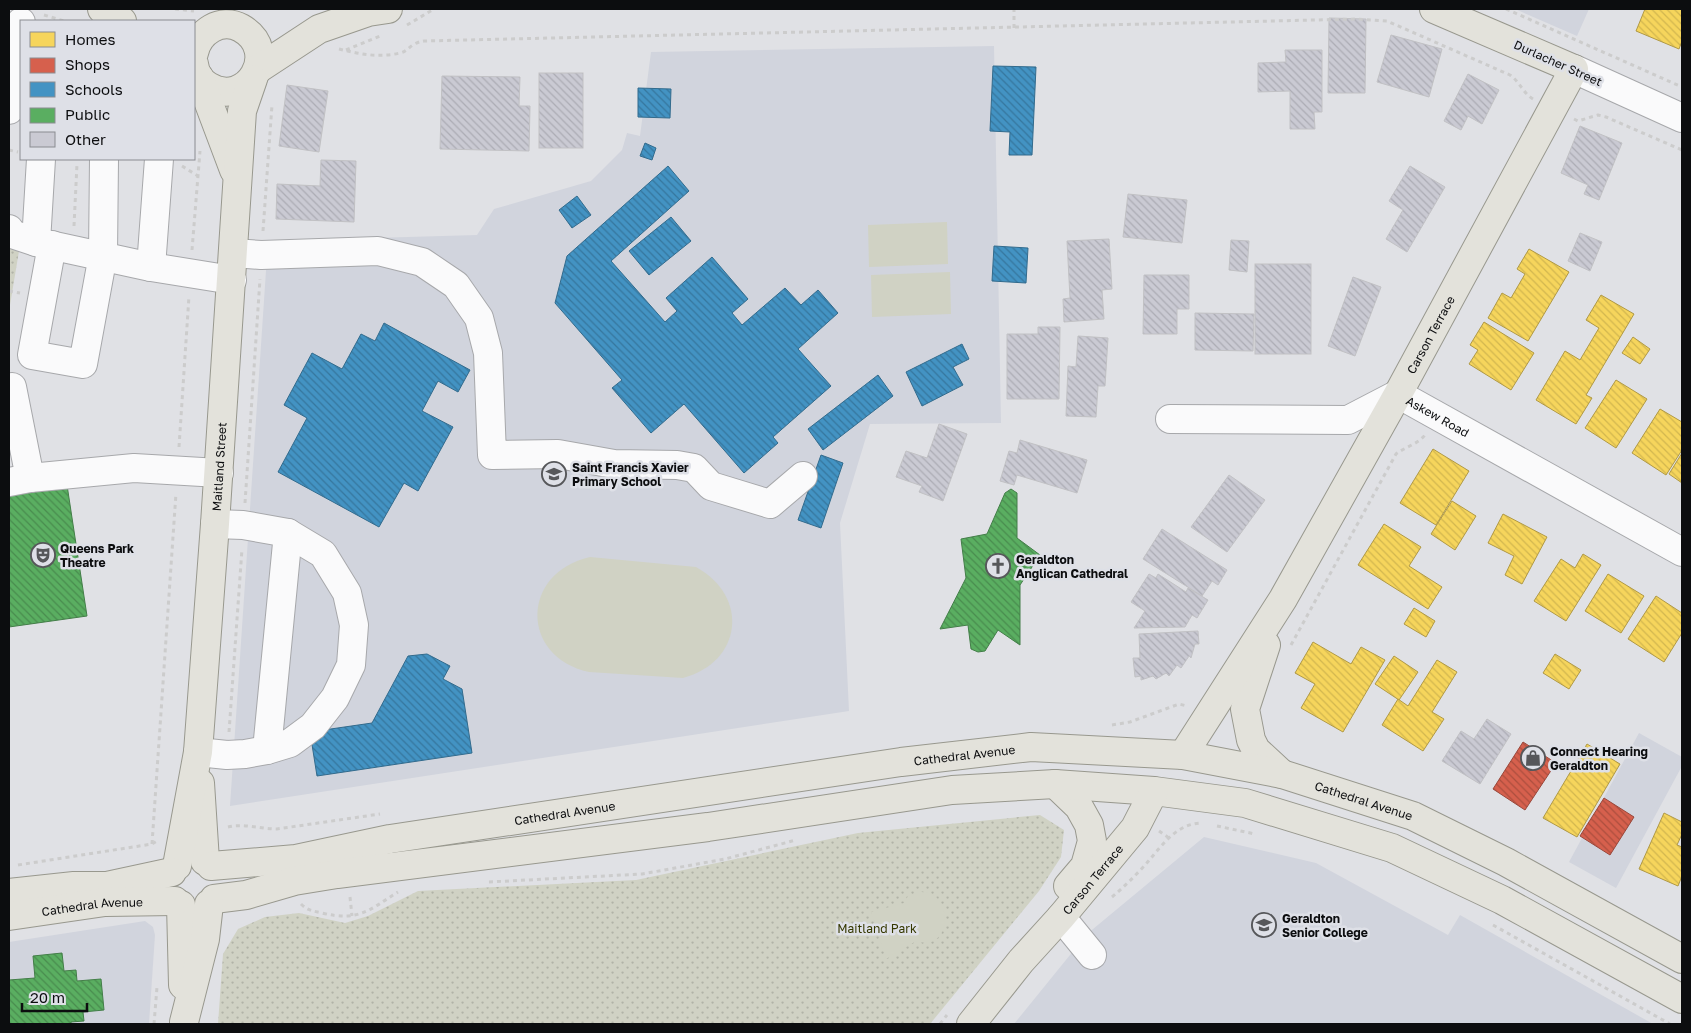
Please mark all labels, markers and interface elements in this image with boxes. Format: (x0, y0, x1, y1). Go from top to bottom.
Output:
legend (20, 20, 195, 160)
text: Homes (65, 30, 115, 48)
street label: Durlacher Street (1512, 37, 1605, 89)
text: Shops (65, 55, 110, 73)
text: Schools (65, 80, 123, 98)
text: Public (65, 105, 110, 123)
text: Other (65, 130, 106, 148)
street label: Carson Terrace (1403, 293, 1457, 376)
street label: Askew Road (1404, 393, 1472, 440)
street label: Maitland Street (208, 422, 229, 512)
place label: Saint Francis Xavier Primary School (572, 460, 689, 489)
school or university icon: Saint Francis Xavier Primary School (541, 461, 567, 487)
place label: Queens Park Theatre (60, 541, 134, 570)
theatre icon: Queens Park Theatre (30, 542, 56, 568)
place label: Geraldton Anglican Cathedral (1016, 552, 1128, 581)
church icon: Geraldton Anglican Cathedral (985, 553, 1011, 579)
street label: Cathedral Avenue (913, 741, 1016, 768)
place label: Connect Hearing Geraldton (1550, 744, 1648, 773)
shop icon: Connect Hearing Geraldton (1520, 745, 1546, 771)
street label: Cathedral Avenue (1313, 778, 1415, 823)
street label: Cathedral Avenue (513, 798, 616, 828)
street label: Carson Terrace (1059, 841, 1126, 917)
street label: Cathedral Avenue (41, 894, 143, 919)
place label: Geraldton Senior College (1282, 911, 1368, 940)
school or university icon: Geraldton Senior College (1251, 912, 1277, 938)
park label: Maitland Park (837, 921, 917, 936)
scale bar (22, 980, 88, 1012)
text: 20 m (30, 988, 65, 1006)

